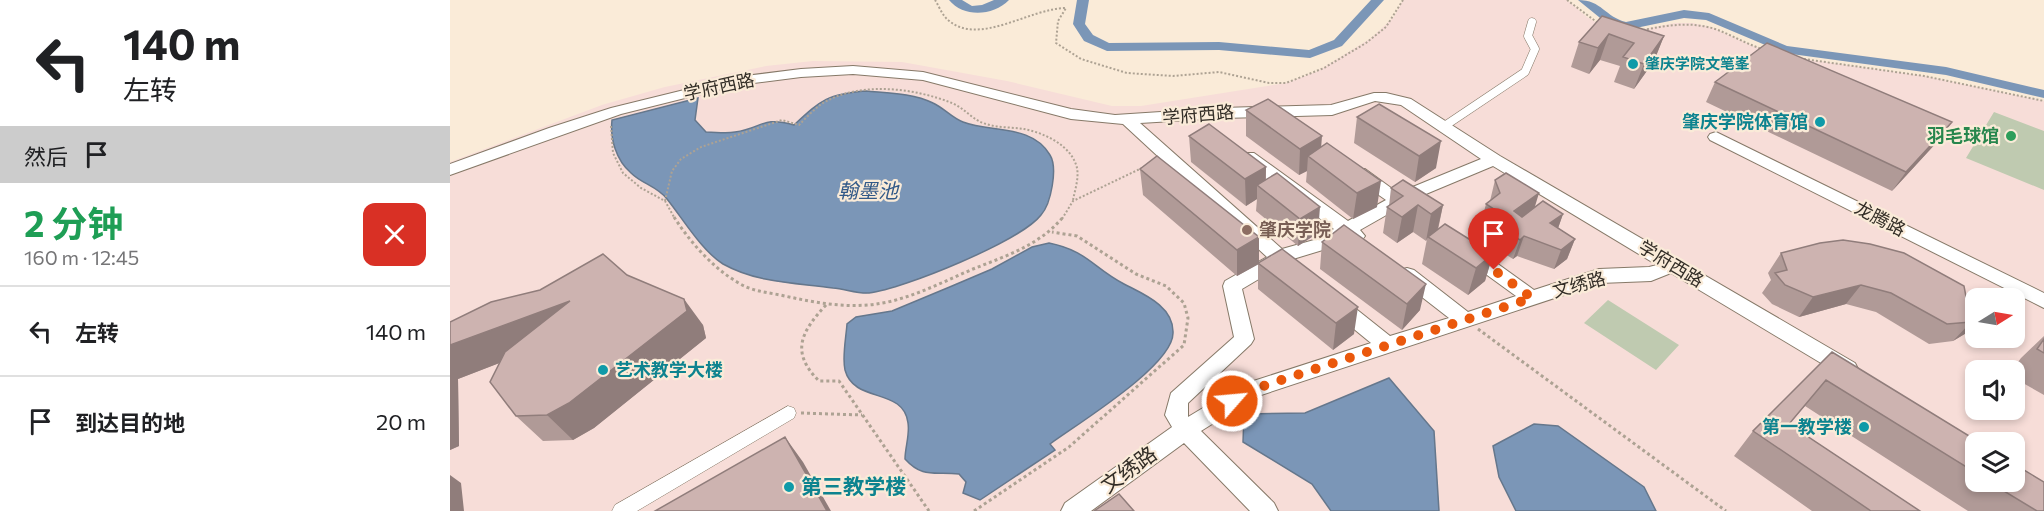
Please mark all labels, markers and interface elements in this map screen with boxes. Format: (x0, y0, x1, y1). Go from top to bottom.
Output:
text: 140 m (123, 17, 240, 69)
icon: left (24, 24, 102, 102)
place label: 肇庆学院文笔峯 (1645, 54, 1750, 72)
marker: 肇庆学院文笔峯 (1626, 57, 1640, 71)
street label: 学府西路 (681, 68, 756, 104)
text: 左转 (123, 73, 177, 106)
street label: 学府西路 (1161, 100, 1235, 128)
place label: 肇庆学院体育馆 (1682, 110, 1808, 132)
marker: 肇庆学院体育馆 (1813, 115, 1827, 129)
place label: 羽毛球馆 (1927, 124, 1999, 146)
marker: 羽毛球馆 (2004, 129, 2018, 143)
icon: arrive (80, 138, 113, 171)
text: 然后 (24, 143, 68, 170)
water label: 翰墨池 (838, 178, 900, 202)
street label: 龙腾路 (1851, 196, 1910, 240)
text: 2 分钟 (24, 200, 123, 244)
button: close (363, 203, 426, 266)
pin (1468, 208, 1519, 270)
icon: arrive (1477, 217, 1510, 250)
place label: 肇庆学院 (1259, 218, 1331, 240)
marker: 肇庆学院 (1240, 223, 1254, 237)
street label: 学府西路 (1635, 235, 1708, 291)
text: 160 m · 12:45 (24, 245, 139, 269)
street label: 文绣路 (1550, 266, 1608, 302)
north arrow (1965, 288, 2025, 348)
map controls (1965, 288, 2025, 492)
icon: left (24, 315, 57, 348)
text: 140 m (366, 318, 426, 345)
text: 左转 (75, 319, 119, 346)
place label: 艺术教学大楼 (615, 358, 723, 380)
button: sound (1965, 360, 2025, 420)
marker: 艺术教学大楼 (596, 363, 610, 377)
position arrow (1200, 369, 1264, 433)
icon: arrive (24, 405, 57, 438)
text: 20 m (376, 408, 426, 435)
text: 到达目的地 (75, 409, 185, 436)
place label: 第一教学楼 (1762, 415, 1852, 437)
marker: 第一教学楼 (1857, 420, 1871, 434)
button: layers (1965, 432, 2025, 492)
street label: 文绣路 (1095, 440, 1161, 497)
place label: 第三教学楼 (801, 473, 906, 498)
marker: 第三教学楼 (782, 480, 796, 494)

